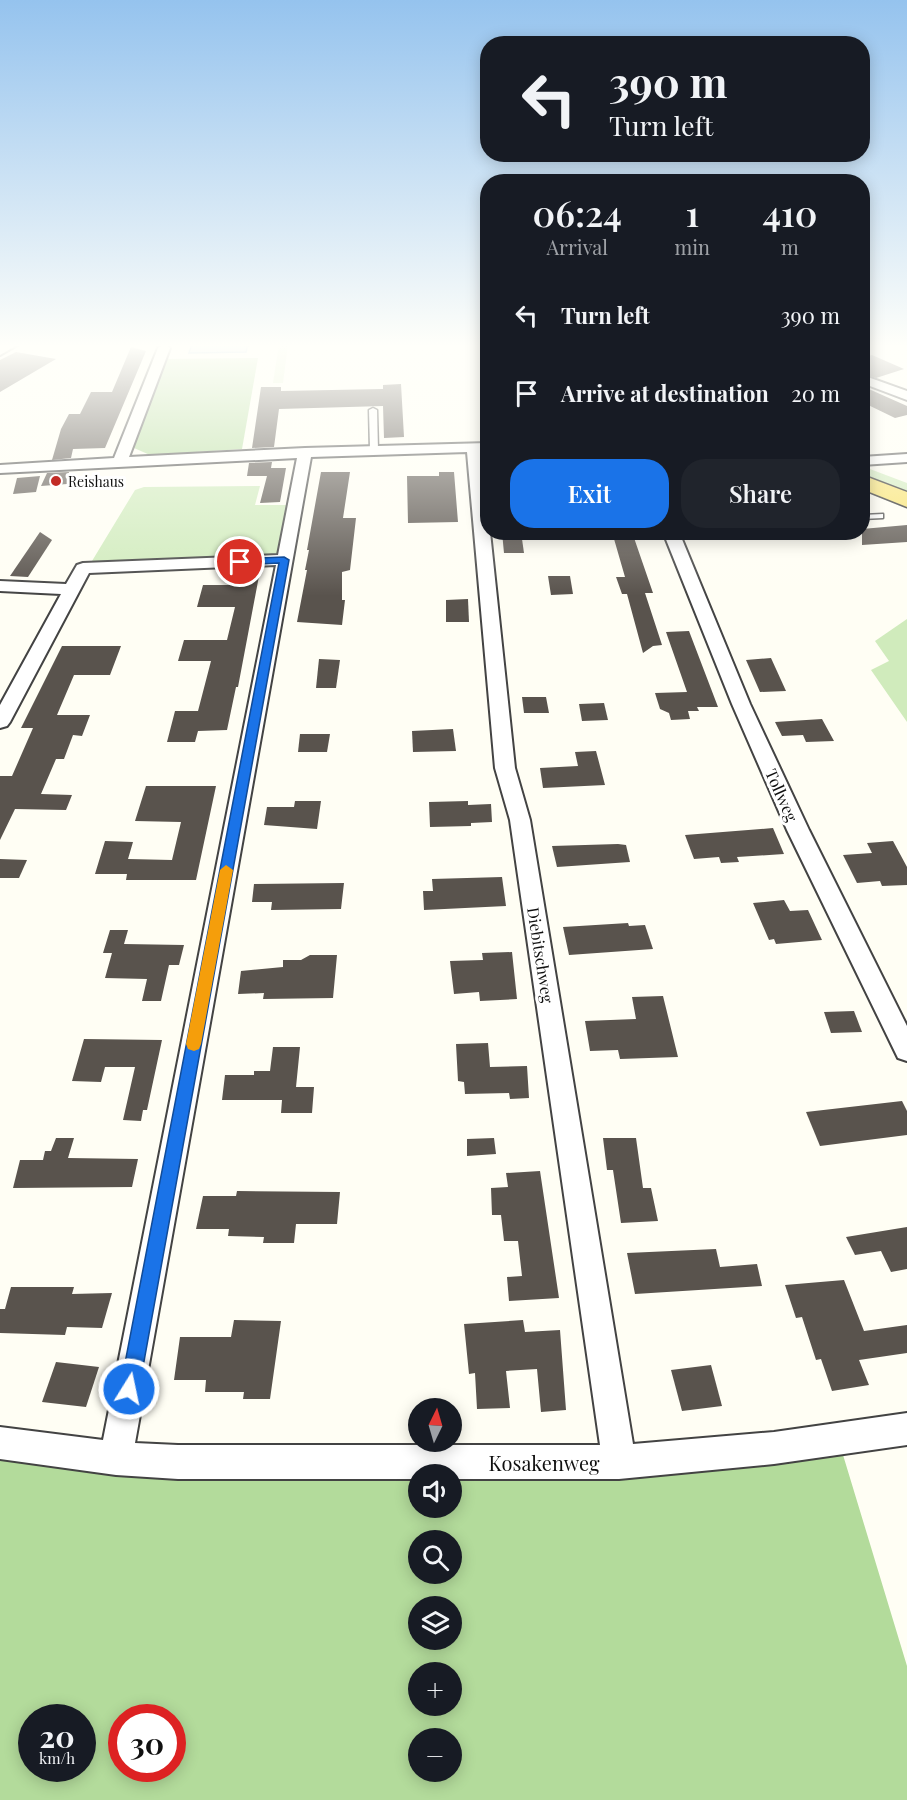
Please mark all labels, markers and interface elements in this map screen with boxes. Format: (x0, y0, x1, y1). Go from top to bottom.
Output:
text: 390 m (609, 53, 728, 109)
icon: left (510, 60, 588, 138)
text: Turn left (609, 107, 713, 143)
text: 06:24 (533, 188, 622, 236)
text: 1 (685, 188, 699, 236)
text: 410 (763, 188, 817, 236)
text: Arrival (546, 233, 608, 260)
text: min (674, 233, 710, 260)
text: m (781, 233, 799, 260)
icon: left (510, 299, 543, 332)
text: Turn left (561, 300, 650, 330)
text: 390 m (781, 300, 840, 330)
icon: arrive (510, 377, 543, 410)
text: Arrive at destination (561, 378, 769, 408)
text: 20 m (791, 378, 840, 408)
button: Exit (510, 459, 669, 528)
button: Share (681, 459, 840, 528)
place label: Reishaus (68, 472, 124, 491)
marker: Reishaus (49, 474, 63, 488)
pin (214, 536, 265, 587)
icon: arrive (223, 545, 256, 578)
street label: Tollweg (761, 765, 803, 825)
street label: Diebitschweg (523, 906, 559, 1005)
position arrow (97, 1357, 161, 1421)
north arrow (408, 1398, 462, 1452)
map controls (408, 1398, 462, 1782)
street label: Kosakenweg (488, 1449, 600, 1476)
button: sound (408, 1464, 462, 1518)
button: search (408, 1530, 462, 1584)
button: layers (408, 1596, 462, 1650)
button: + (408, 1662, 462, 1716)
speed limit sign: 30 (108, 1704, 186, 1782)
text: 20 (39, 1716, 75, 1756)
button: − (408, 1728, 462, 1782)
text: km/h (39, 1748, 75, 1768)

